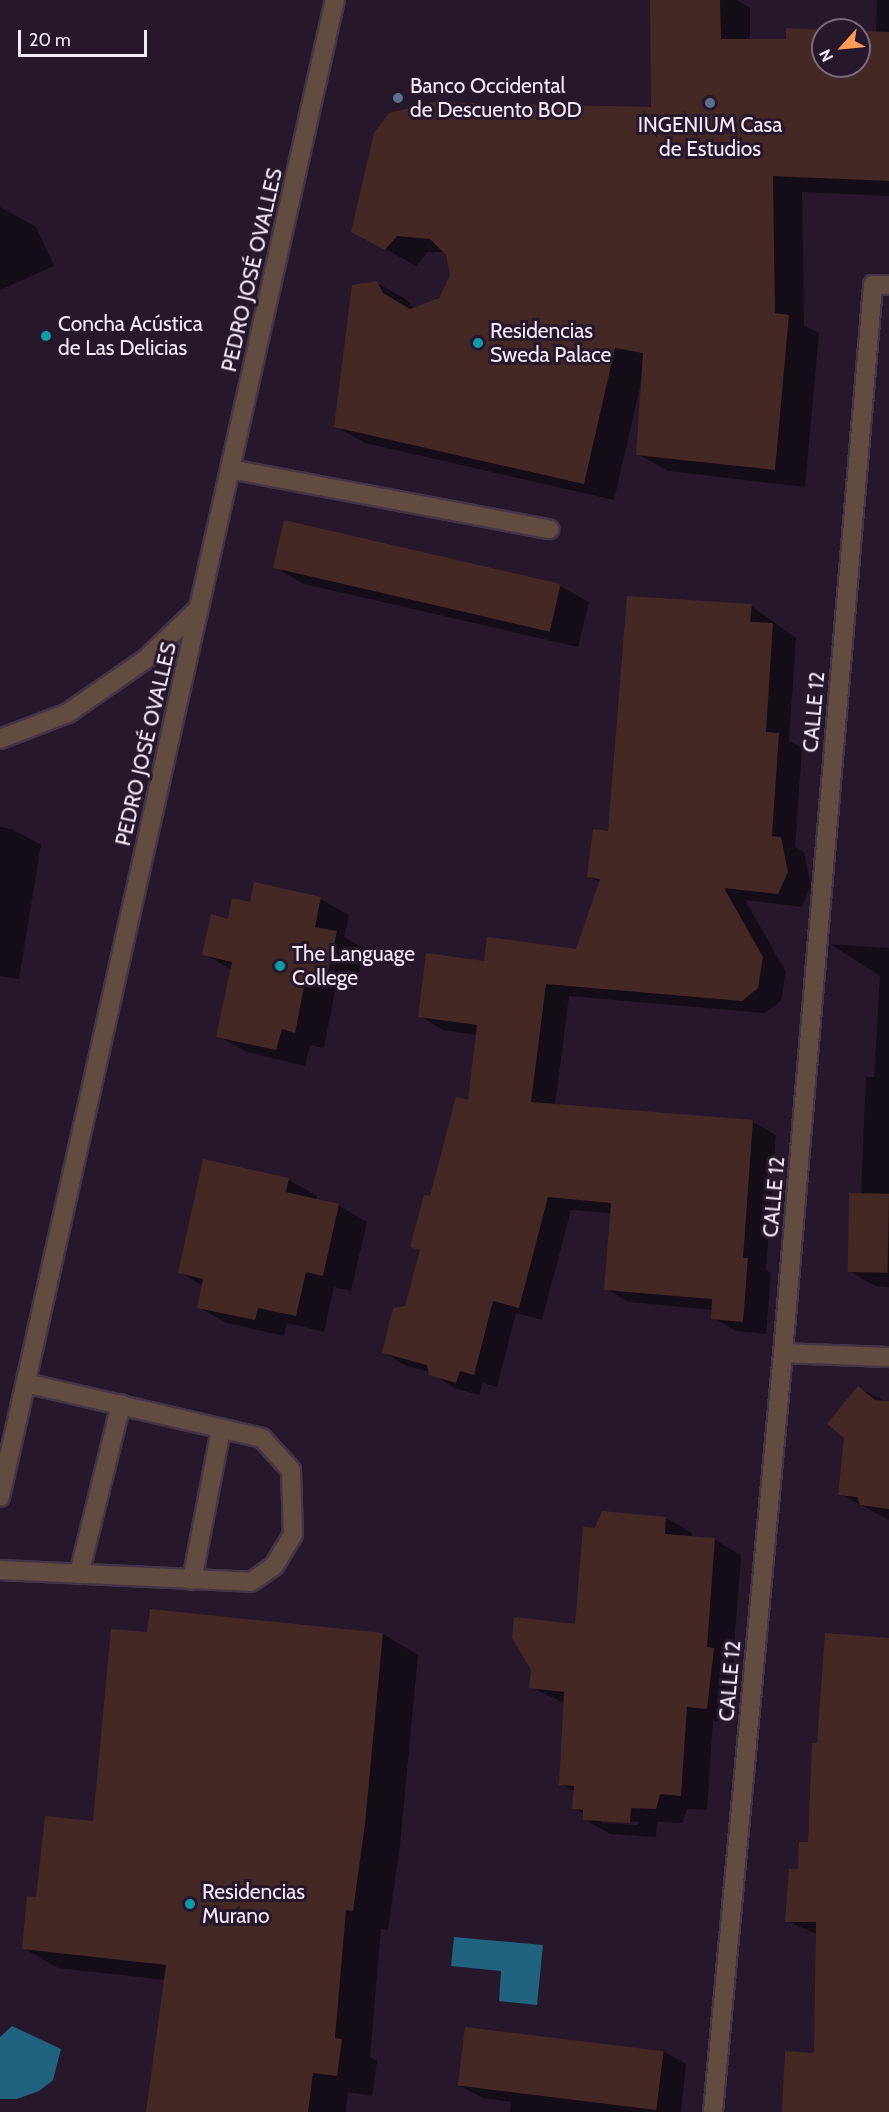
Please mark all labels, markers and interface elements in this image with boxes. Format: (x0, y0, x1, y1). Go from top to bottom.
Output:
scale bar (21, 18, 150, 56)
north arrow (811, 18, 871, 78)
text: 20 m (29, 29, 71, 51)
text: N (815, 46, 837, 65)
place label: Banco Occidental de Descuento BOD (410, 73, 582, 123)
marker: Banco Occidental de Descuento BOD (391, 91, 405, 105)
marker: INGENIUM Casa de Estudios (703, 96, 717, 110)
place label: INGENIUM Casa de Estudios (638, 112, 782, 162)
street label: PEDRO JOSÉ OVALLES (216, 166, 288, 374)
place label: Concha Acústica de Las Delicias (58, 311, 203, 361)
place label: Residencias Sweda Palace (490, 318, 611, 368)
marker: Concha Acústica de Las Delicias (39, 329, 53, 343)
marker: Residencias Sweda Palace (471, 336, 485, 350)
street label: PEDRO JOSÉ OVALLES (110, 640, 182, 848)
street label: CALLE 12 (798, 670, 830, 754)
place label: The Language College (292, 941, 415, 991)
marker: The Language College (273, 959, 287, 973)
street label: CALLE 12 (758, 1155, 790, 1239)
street label: CALLE 12 (714, 1639, 746, 1723)
place label: Residencias Murano (202, 1879, 305, 1929)
marker: Residencias Murano (183, 1897, 197, 1911)

